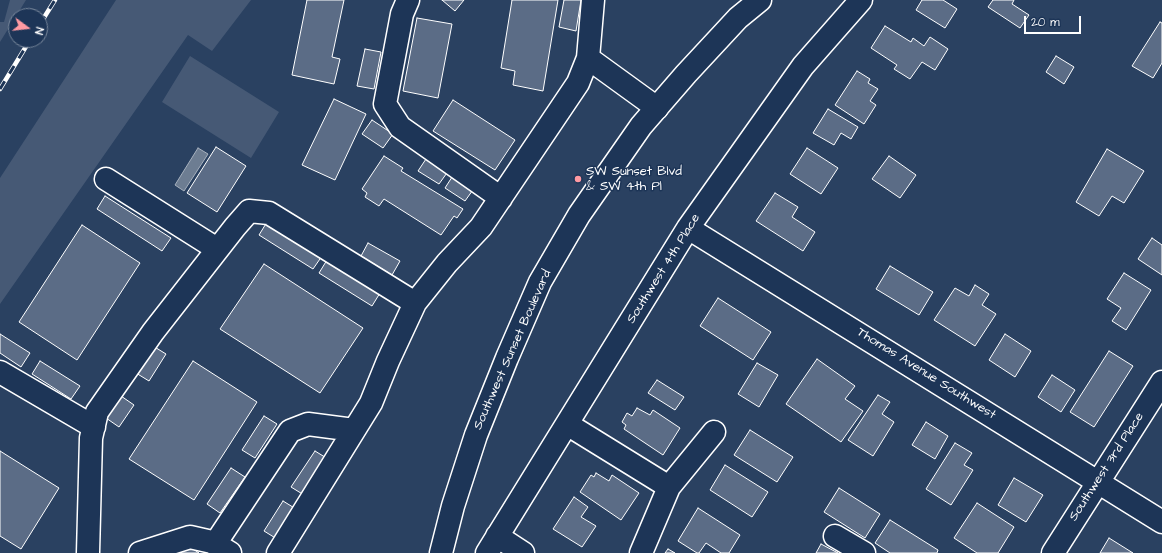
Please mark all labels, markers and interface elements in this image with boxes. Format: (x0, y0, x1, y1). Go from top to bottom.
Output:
north arrow (8, 8, 48, 48)
scale bar (1026, 8, 1083, 34)
text: 20 m (1031, 14, 1060, 31)
text: N (31, 26, 47, 36)
place label: SW Sunset Blvd & SW 4th Pl (586, 164, 682, 195)
marker: SW Sunset Blvd & SW 4th Pl (573, 174, 583, 184)
street label: Southwest 4th Place (624, 211, 704, 327)
street label: Southwest Sunset Boulevard (471, 268, 555, 432)
street label: Thomas Avenue Southwest (854, 325, 998, 423)
street label: Southwest 3rd Place (1066, 410, 1148, 524)

